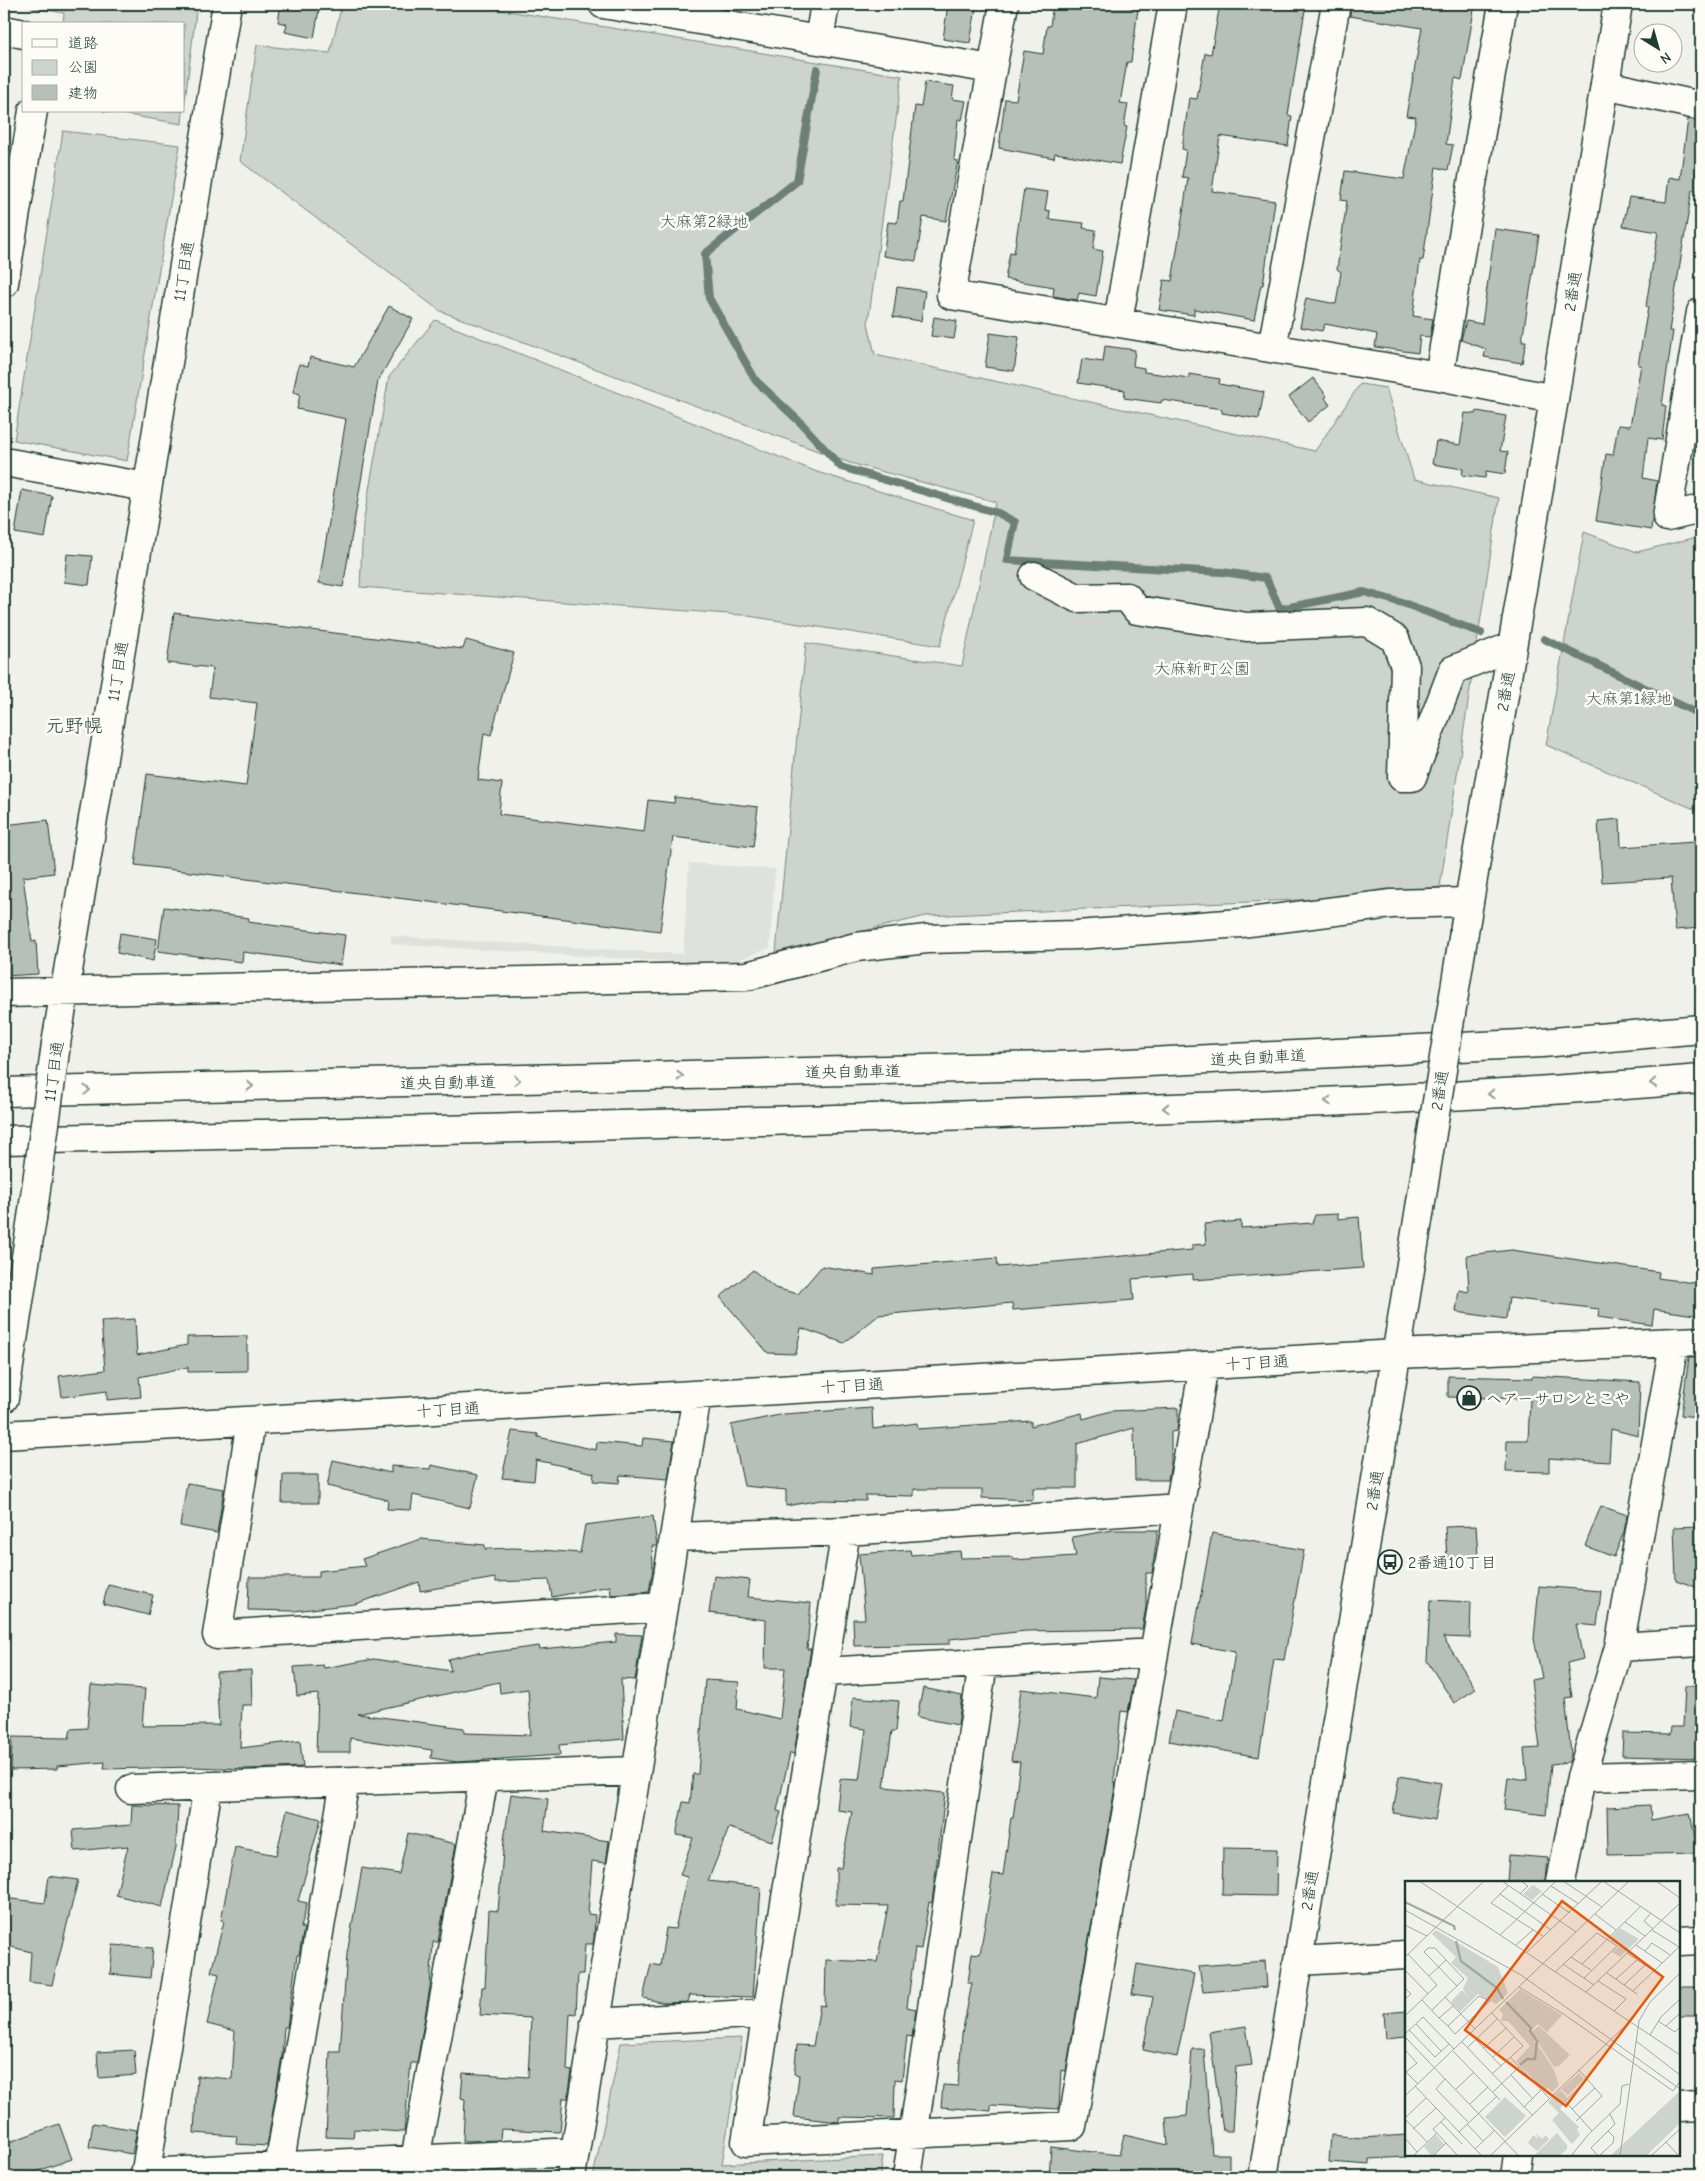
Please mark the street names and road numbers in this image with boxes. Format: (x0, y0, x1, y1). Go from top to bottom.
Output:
street label: 11丁目通 (170, 240, 198, 303)
street label: 2番通 (1561, 270, 1585, 313)
street label: 11丁目通 (104, 640, 132, 703)
street label: 2番通 (1494, 670, 1518, 713)
street label: 11丁目通 (41, 1040, 67, 1102)
street label: 道央自動車道 (1210, 1046, 1306, 1069)
street label: 道央自動車道 (805, 1062, 901, 1082)
street label: 2番通 (1428, 1069, 1452, 1112)
street label: 道央自動車道 (400, 1073, 496, 1093)
street label: 十丁目通 (1225, 1352, 1289, 1374)
street label: 十丁目通 (820, 1375, 884, 1397)
street label: 十丁目通 (416, 1399, 480, 1421)
street label: 2番通 (1363, 1469, 1387, 1512)
street label: 2番通 (1298, 1869, 1322, 1912)

